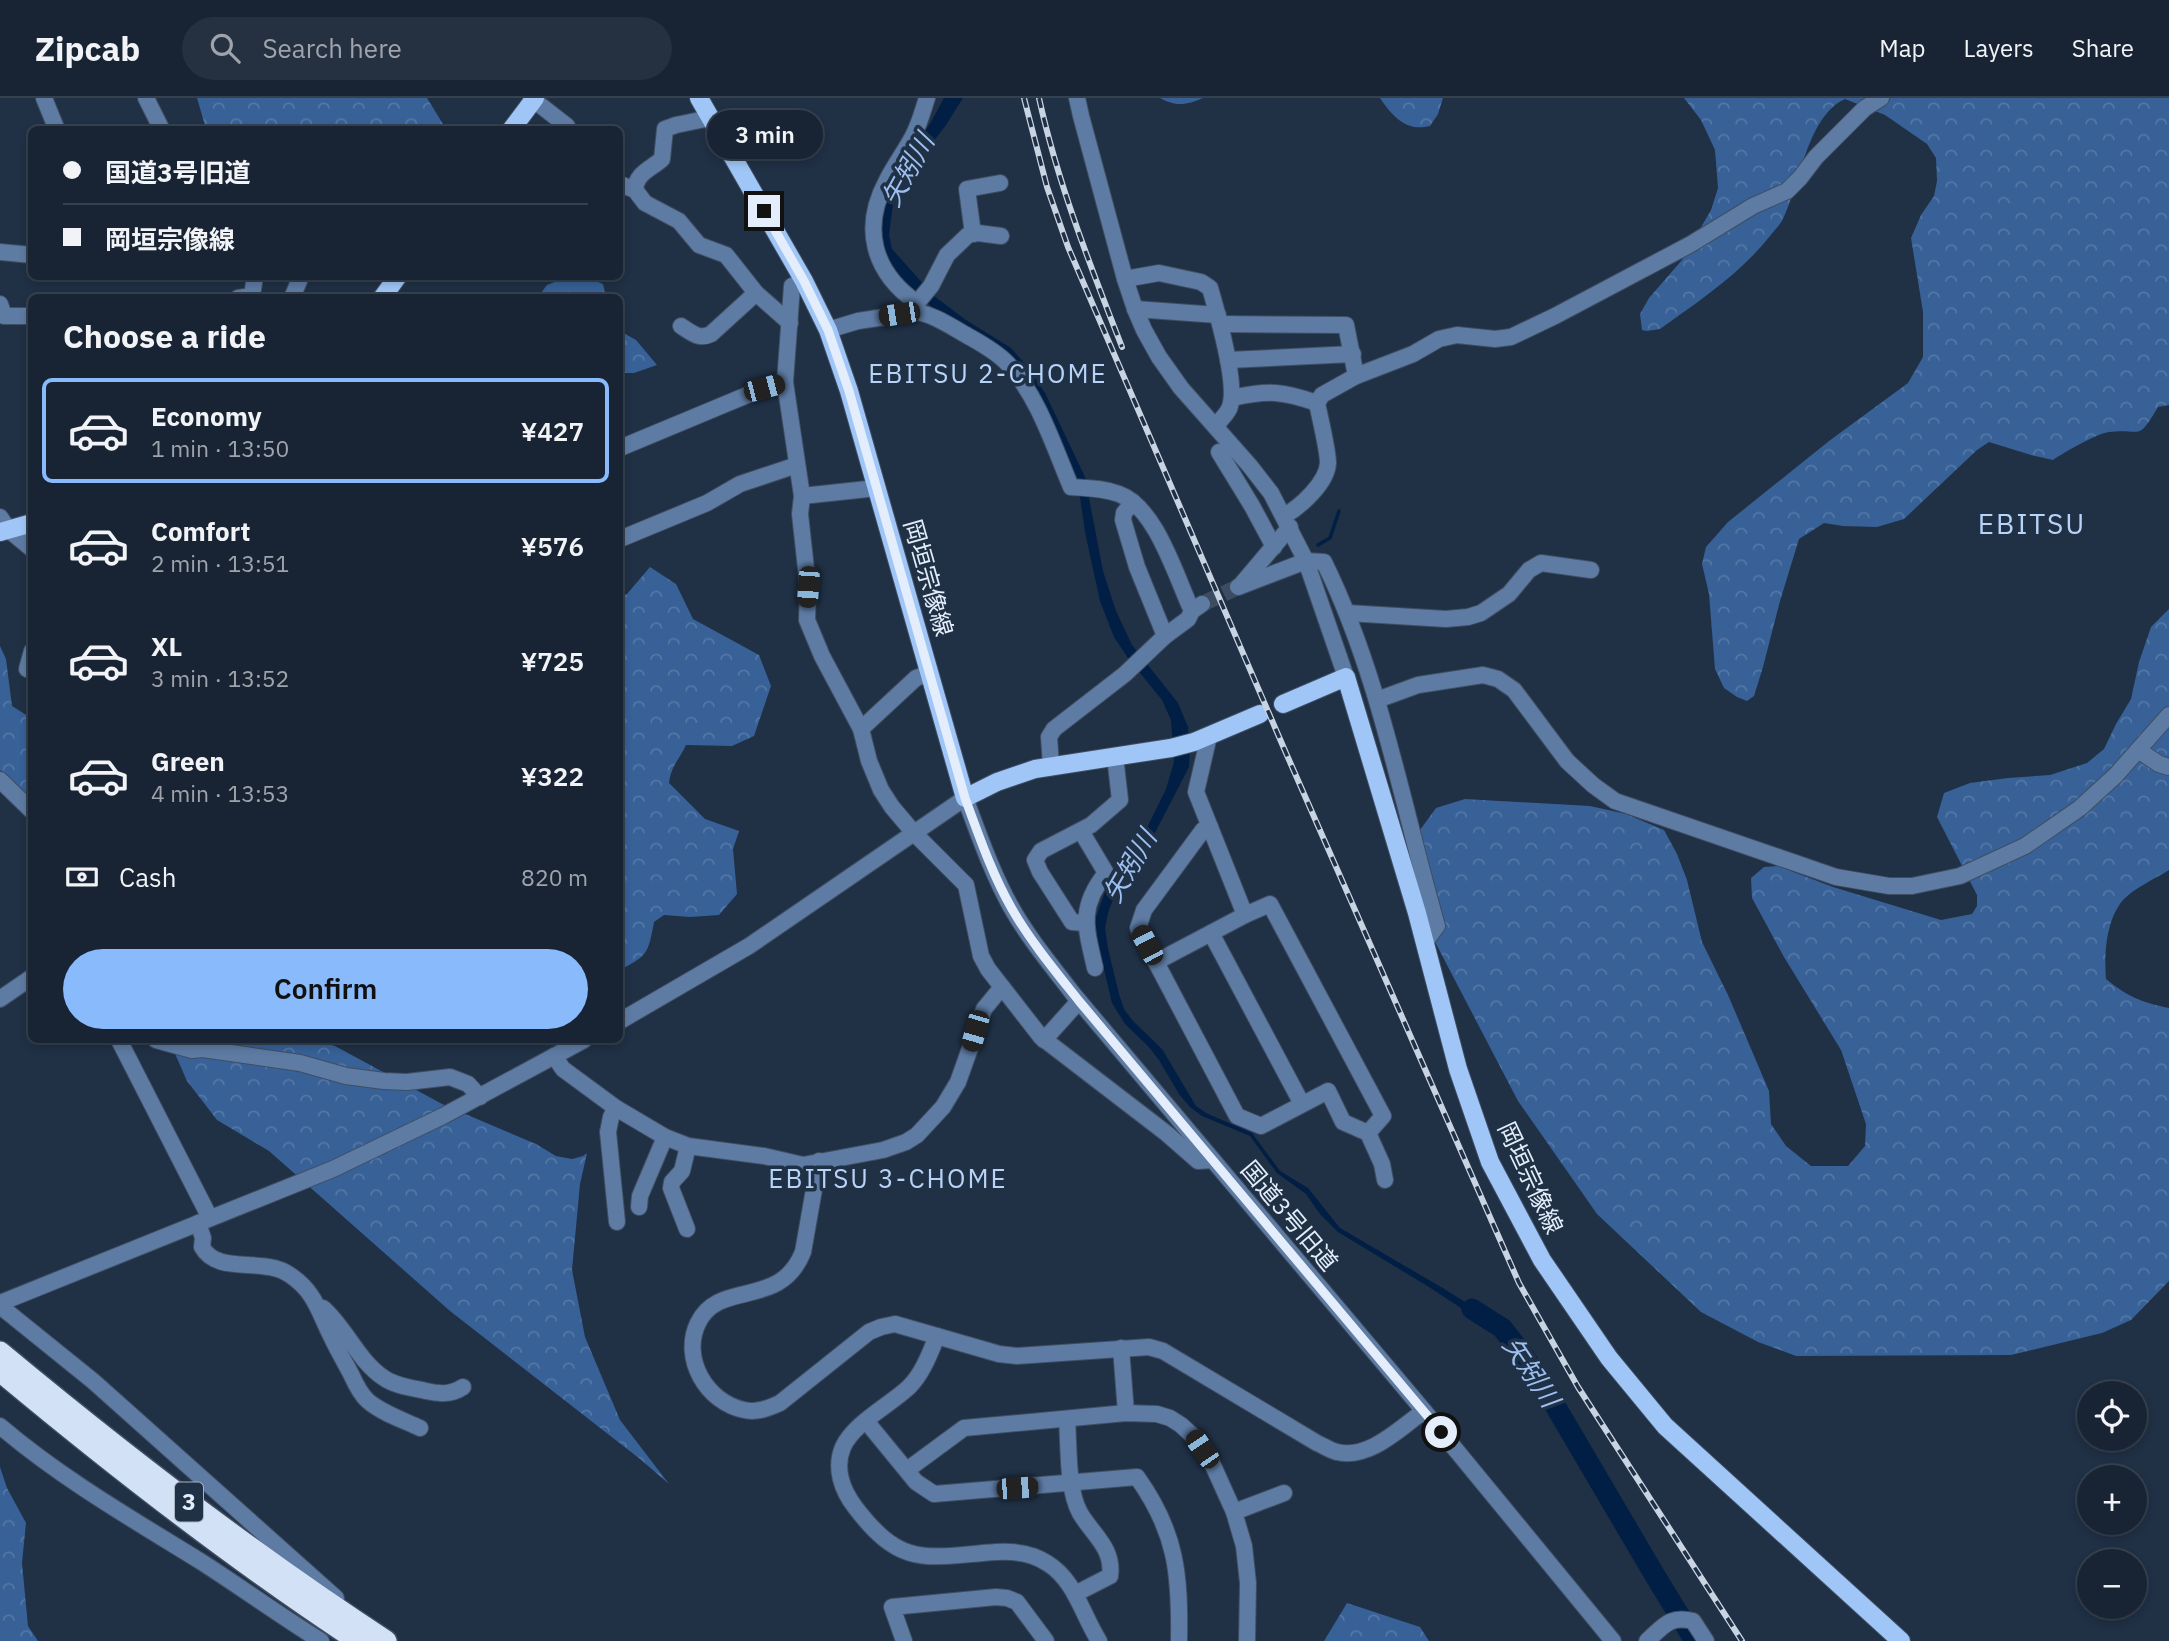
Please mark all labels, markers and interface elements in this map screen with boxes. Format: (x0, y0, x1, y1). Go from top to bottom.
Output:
search box (182, 17, 672, 80)
text: Zipcab (35, 27, 140, 70)
icon: search (206, 29, 244, 67)
text: Search here (262, 31, 402, 65)
text: Map (1879, 32, 1926, 64)
text: Layers (1964, 32, 2034, 64)
text: Share (2072, 32, 2134, 64)
callout: 3 min (706, 109, 822, 158)
text: 3 min (735, 119, 795, 149)
water label: 矢矧川 (873, 125, 942, 212)
text: 国道3号旧道 (105, 155, 251, 189)
route end (748, 195, 780, 227)
text: 岡垣宗像線 (105, 222, 235, 256)
car (877, 300, 922, 328)
text: Choose a ride (63, 315, 266, 357)
district label: EBITSU 2-CHOME (868, 356, 1108, 390)
car (741, 372, 788, 404)
icon: car (67, 399, 130, 462)
text: Economy (151, 399, 262, 433)
text: ¥427 (521, 414, 584, 448)
text: 1 min · 13:50 (151, 433, 289, 463)
district label: EBITSU (1978, 505, 2086, 542)
icon: car (67, 514, 130, 577)
text: Comfort (151, 514, 250, 548)
street label: 岡垣宗像線 (897, 516, 961, 640)
text: ¥576 (521, 529, 584, 563)
text: 2 min · 13:51 (151, 548, 289, 578)
car (797, 565, 820, 609)
icon: car (67, 629, 130, 692)
text: XL (151, 629, 182, 663)
text: ¥725 (521, 644, 584, 678)
text: 3 min · 13:52 (151, 663, 289, 693)
icon: car (67, 744, 130, 807)
text: Green (151, 744, 225, 778)
text: ¥322 (521, 759, 584, 793)
text: 4 min · 13:53 (151, 778, 289, 808)
water label: 矢矧川 (1095, 821, 1165, 908)
icon: cash (63, 858, 101, 896)
text: Cash (119, 860, 176, 894)
text: 820 m (521, 862, 588, 892)
car (1128, 922, 1167, 968)
button: Confirm (63, 949, 588, 1029)
car (960, 1008, 991, 1054)
street label: 岡垣宗像線 (1491, 1116, 1571, 1239)
street label: 国道3号旧道 (1234, 1154, 1345, 1277)
district label: EBITSU 3-CHOME (768, 1161, 1008, 1195)
water label: 矢矧川 (1496, 1330, 1569, 1416)
map controls (2077, 1381, 2147, 1619)
button: locate (2077, 1381, 2147, 1451)
route start (1425, 1416, 1457, 1448)
car (1182, 1426, 1223, 1472)
button: + (2077, 1465, 2147, 1535)
car (996, 1476, 1039, 1500)
road number: 3 (175, 1483, 203, 1522)
button: − (2077, 1549, 2147, 1619)

